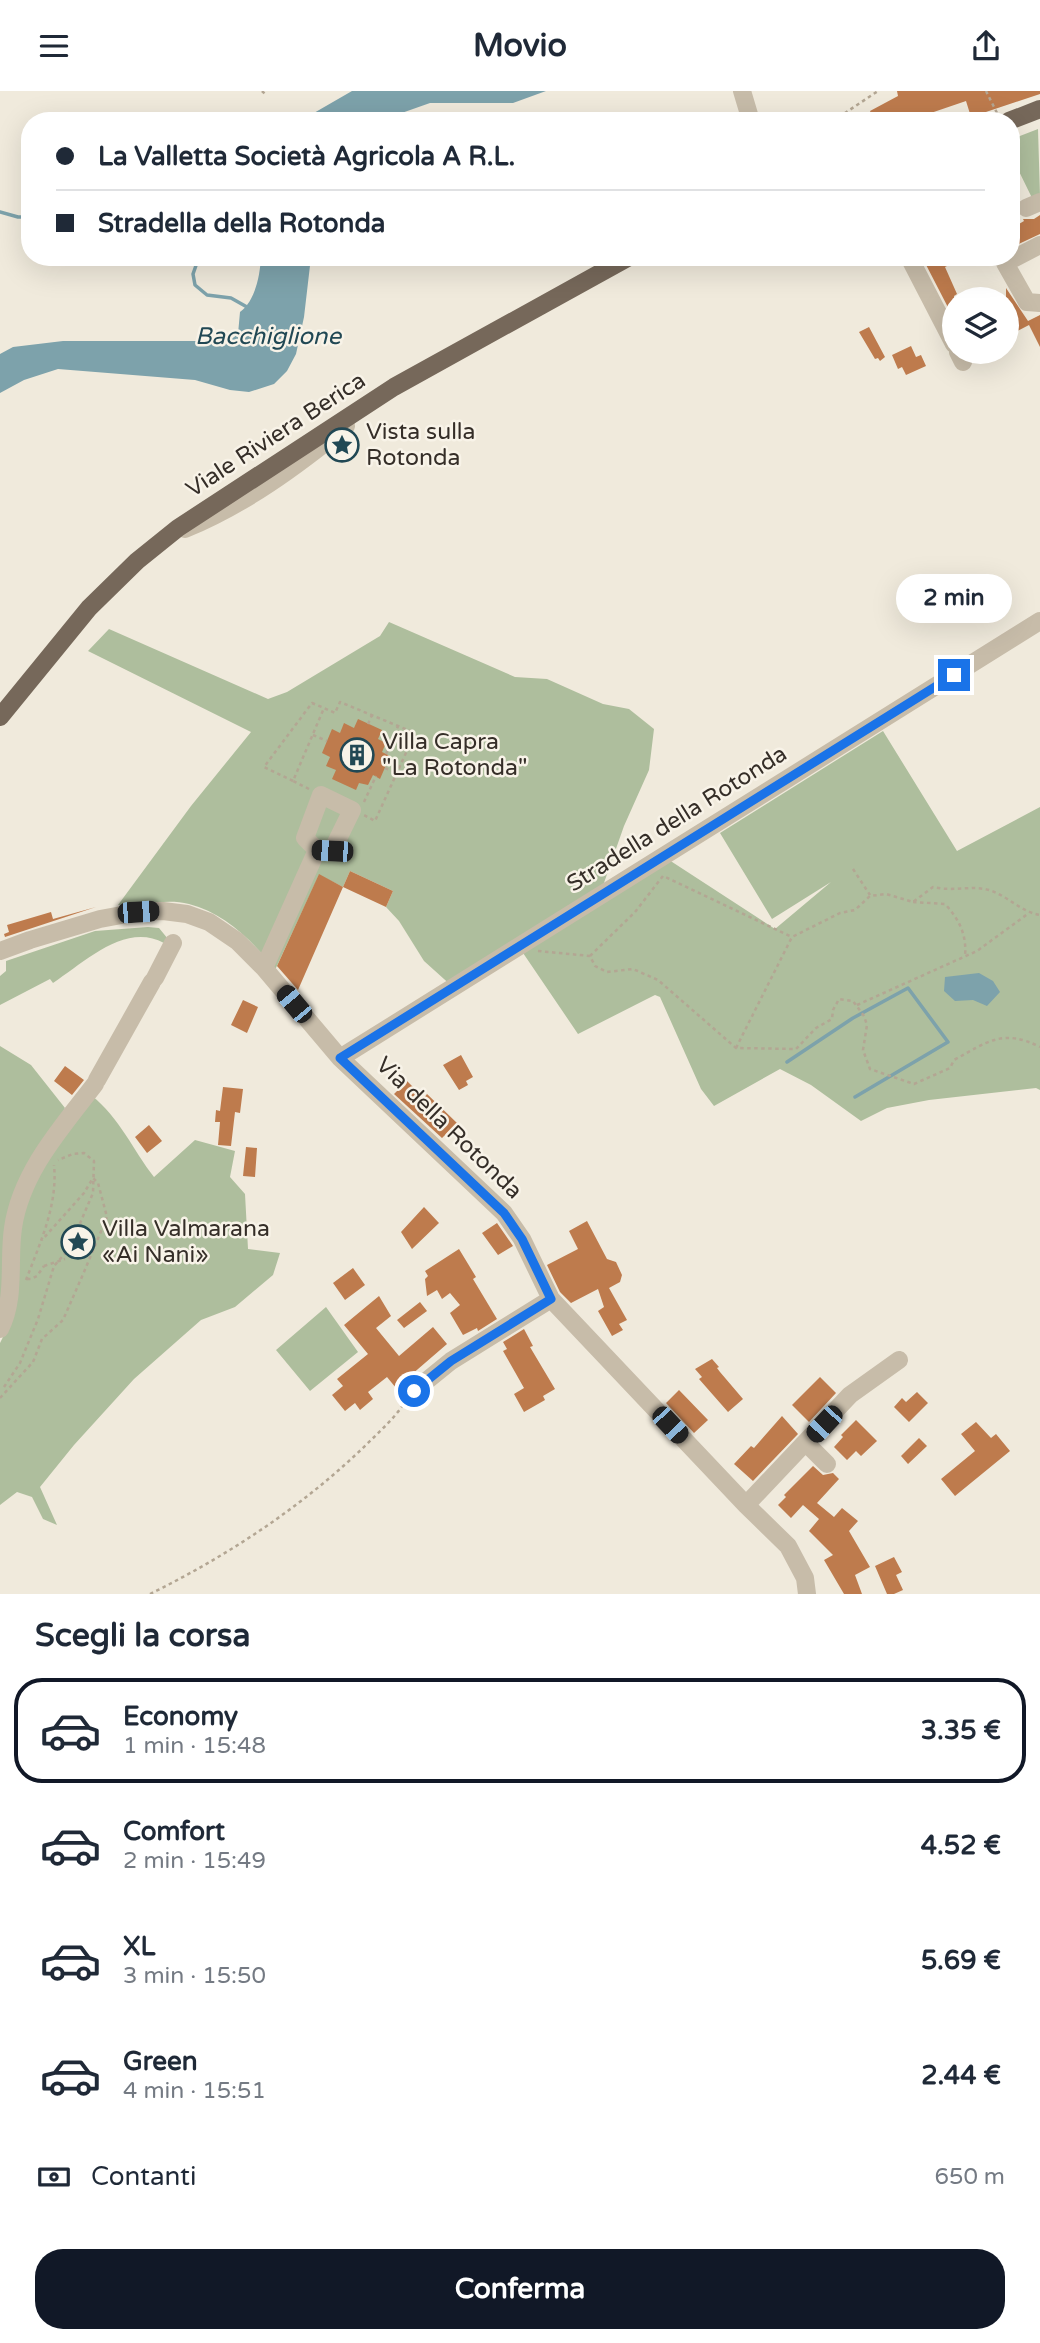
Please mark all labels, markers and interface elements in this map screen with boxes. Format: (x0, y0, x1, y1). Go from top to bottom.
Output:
icon: menu (35, 27, 73, 65)
text: Movio (473, 27, 567, 65)
icon: share (967, 27, 1005, 65)
text: La Valletta Società Agricola A R.L. (98, 141, 515, 172)
text: Stradella della Rotonda (98, 208, 385, 239)
map controls (942, 287, 1019, 364)
button: layers (942, 287, 1019, 364)
water label: Bacchiglione (195, 322, 342, 351)
street label: Viale Riviera Berica (181, 366, 371, 504)
place label: Vista sulla Rotonda (366, 418, 476, 472)
place icon: Vista sulla Rotonda (323, 426, 361, 464)
callout: 2 min (896, 573, 1012, 623)
text: 2 min (923, 584, 985, 612)
route end (938, 659, 970, 691)
place label: Villa Capra "La Rotonda" (382, 728, 527, 782)
building icon: Villa Capra "La Rotonda" (338, 736, 376, 774)
street label: Stradella della Rotonda (562, 740, 792, 898)
car (311, 839, 354, 863)
car (117, 900, 160, 924)
car (273, 981, 316, 1027)
street label: Via della Rotonda (370, 1051, 528, 1205)
place label: Villa Valmarana «Ai Nani» (102, 1215, 270, 1269)
place icon: Villa Valmarana «Ai Nani» (59, 1223, 97, 1261)
route start (398, 1375, 430, 1407)
car (802, 1401, 847, 1447)
car (648, 1402, 693, 1448)
text: Scegli la corsa (35, 1617, 250, 1655)
icon: car (39, 1699, 102, 1762)
text: Economy (123, 1701, 238, 1732)
text: 3.35 € (921, 1715, 1001, 1746)
text: 1 min · 15:48 (123, 1732, 266, 1760)
icon: car (39, 1814, 102, 1877)
text: Comfort (123, 1816, 225, 1847)
text: 4.52 € (921, 1830, 1001, 1861)
text: 2 min · 15:49 (123, 1847, 266, 1875)
icon: car (39, 1929, 102, 1992)
text: XL (123, 1931, 155, 1962)
text: 5.69 € (921, 1945, 1001, 1976)
text: 3 min · 15:50 (123, 1962, 266, 1990)
icon: car (39, 2044, 102, 2107)
text: Green (123, 2046, 198, 2077)
text: 2.44 € (921, 2060, 1001, 2091)
text: 4 min · 15:51 (123, 2077, 266, 2105)
icon: cash (35, 2158, 73, 2196)
text: Contanti (91, 2161, 196, 2192)
text: 650 m (935, 2163, 1005, 2191)
button: Conferma (35, 2249, 1005, 2329)

